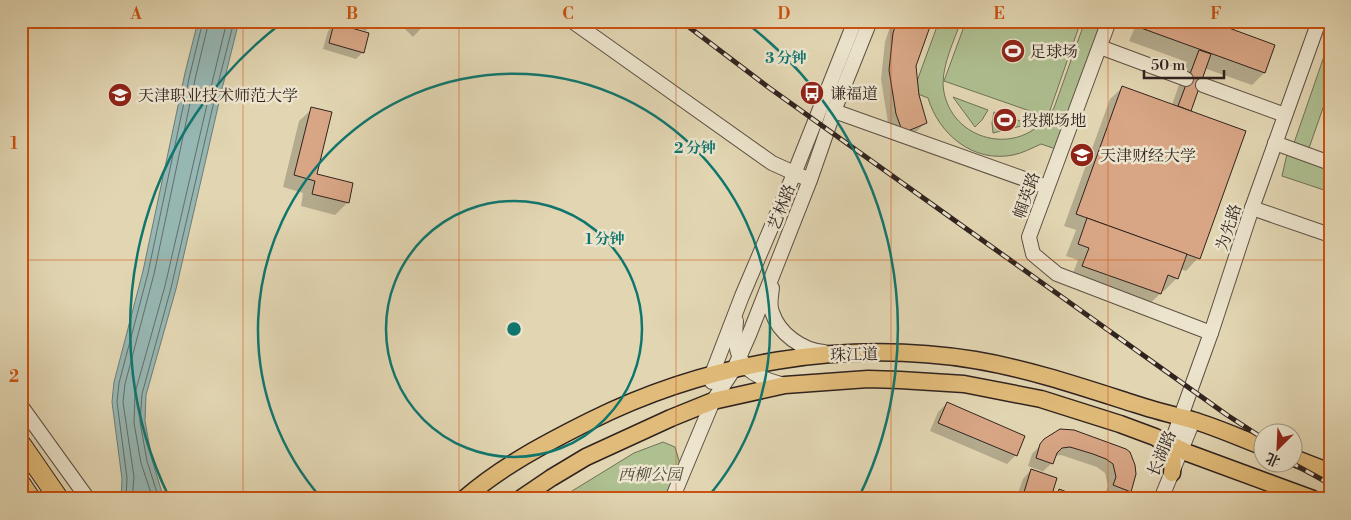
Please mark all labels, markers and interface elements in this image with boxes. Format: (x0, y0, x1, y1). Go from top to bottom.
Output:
text: A (129, 4, 142, 24)
text: B (346, 4, 358, 24)
text: C (562, 4, 574, 24)
text: D (778, 4, 791, 24)
text: E (993, 4, 1005, 24)
text: F (1210, 4, 1222, 24)
sports icon: 足球场 (1000, 38, 1026, 64)
place label: 足球场 (1030, 42, 1078, 62)
scale bar (1144, 48, 1224, 80)
text: 3 分钟 (765, 49, 807, 68)
text: 50 m (1151, 56, 1185, 75)
bus stop icon: 谦福道 (799, 80, 825, 106)
school or university icon: 天津职业技术师范大学 (107, 82, 133, 108)
place label: 谦福道 (830, 84, 878, 104)
place label: 天津职业技术师范大学 (138, 86, 298, 106)
sports icon: 投掷场地 (992, 107, 1018, 133)
place label: 投掷场地 (1022, 111, 1086, 131)
text: 1 (10, 134, 18, 154)
text: 2 分钟 (674, 139, 716, 158)
school or university icon: 天津财经大学 (1069, 142, 1095, 168)
place label: 天津财经大学 (1100, 146, 1196, 166)
street label: 帼英路 (1009, 169, 1045, 221)
street label: 艺林路 (764, 181, 800, 233)
street label: 为先路 (1212, 201, 1246, 253)
text: 1 分钟 (585, 230, 625, 249)
centre of rings (505, 320, 523, 338)
street label: 珠江道 (830, 344, 878, 366)
text: 2 (9, 367, 19, 387)
north arrow (1254, 422, 1304, 472)
street label: 长湖路 (1143, 427, 1181, 479)
text: 北 (1263, 448, 1283, 470)
park label: 西柳公园 (618, 465, 685, 485)

